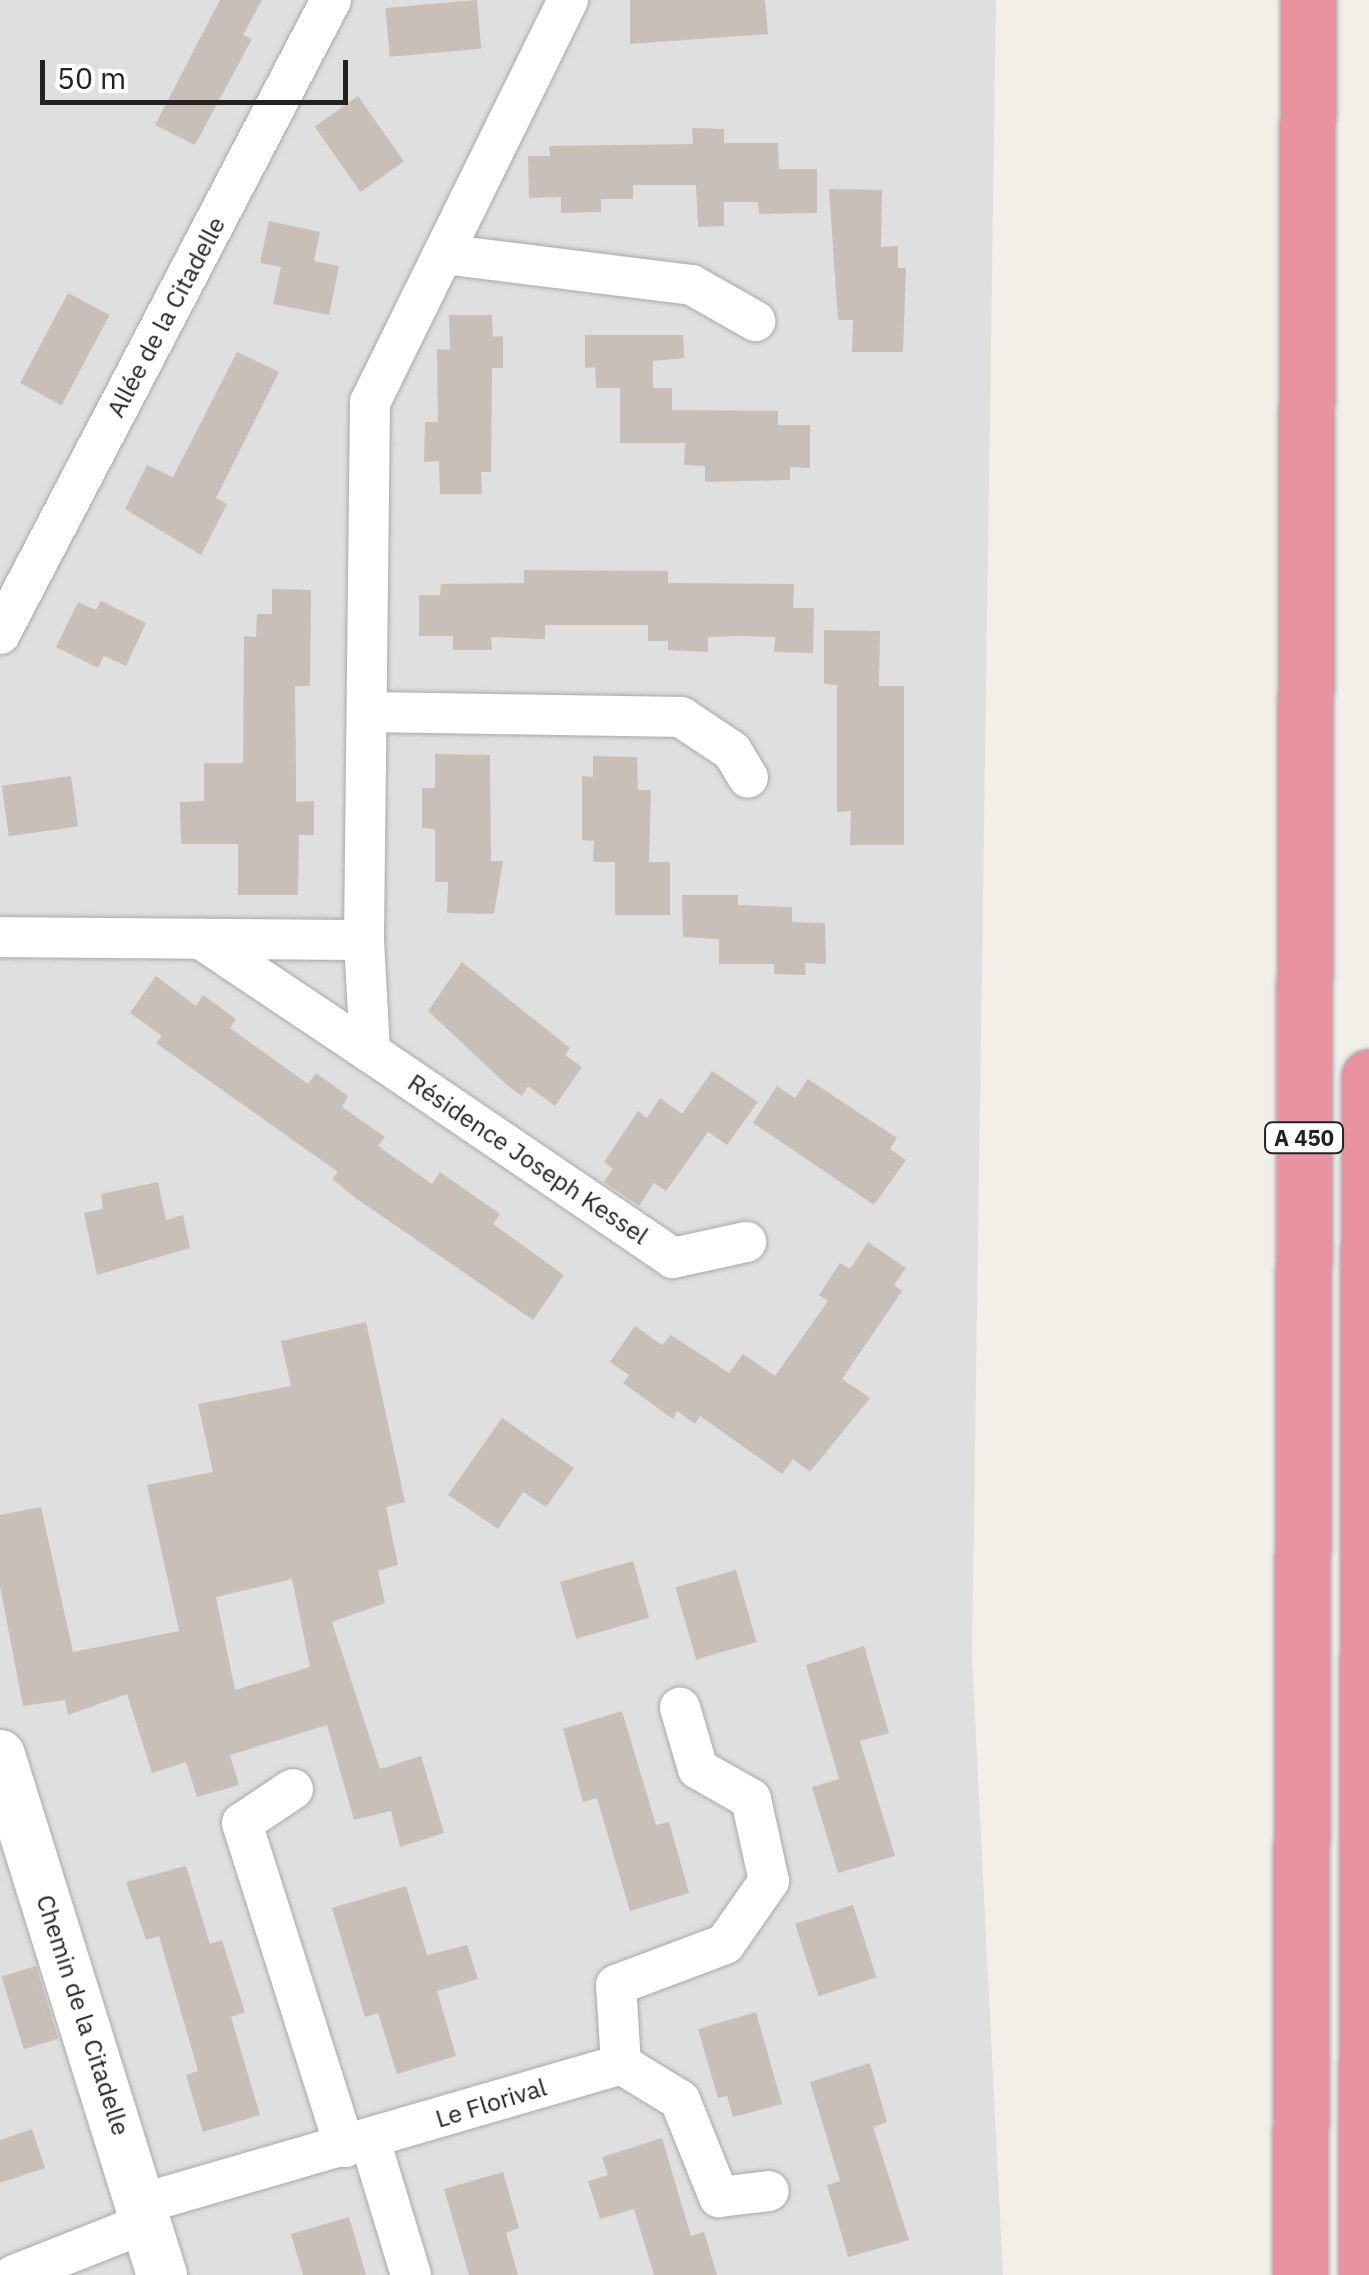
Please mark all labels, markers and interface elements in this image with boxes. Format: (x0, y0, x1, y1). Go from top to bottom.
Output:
scale bar (45, 40, 352, 102)
text: 50 m (57, 58, 126, 97)
street label: Allée de la Citadelle (101, 212, 231, 422)
street label: Résidence Joseph Kessel (402, 1067, 654, 1251)
road number: A 450 (1264, 1121, 1344, 1155)
street label: Chemin de la Citadelle (30, 1891, 136, 2139)
street label: Le Florival (432, 2072, 550, 2134)

